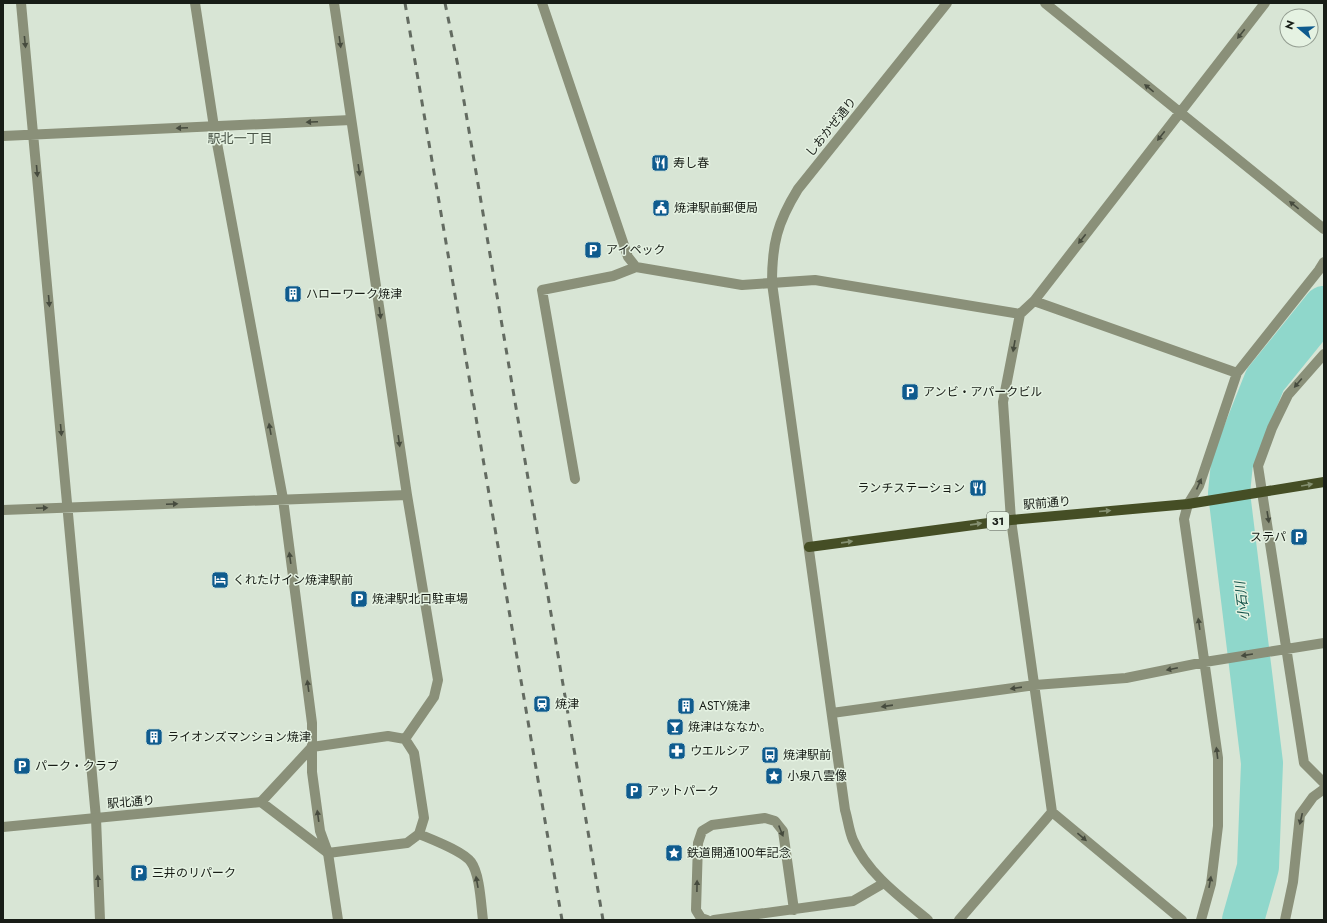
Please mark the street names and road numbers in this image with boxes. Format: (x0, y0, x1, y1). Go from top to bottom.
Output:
street label: しおかぜ通り (801, 93, 861, 161)
street label: 駅前通り (1022, 492, 1072, 514)
road number: 31 (987, 512, 1009, 530)
street label: 駅北通り (106, 791, 156, 813)

